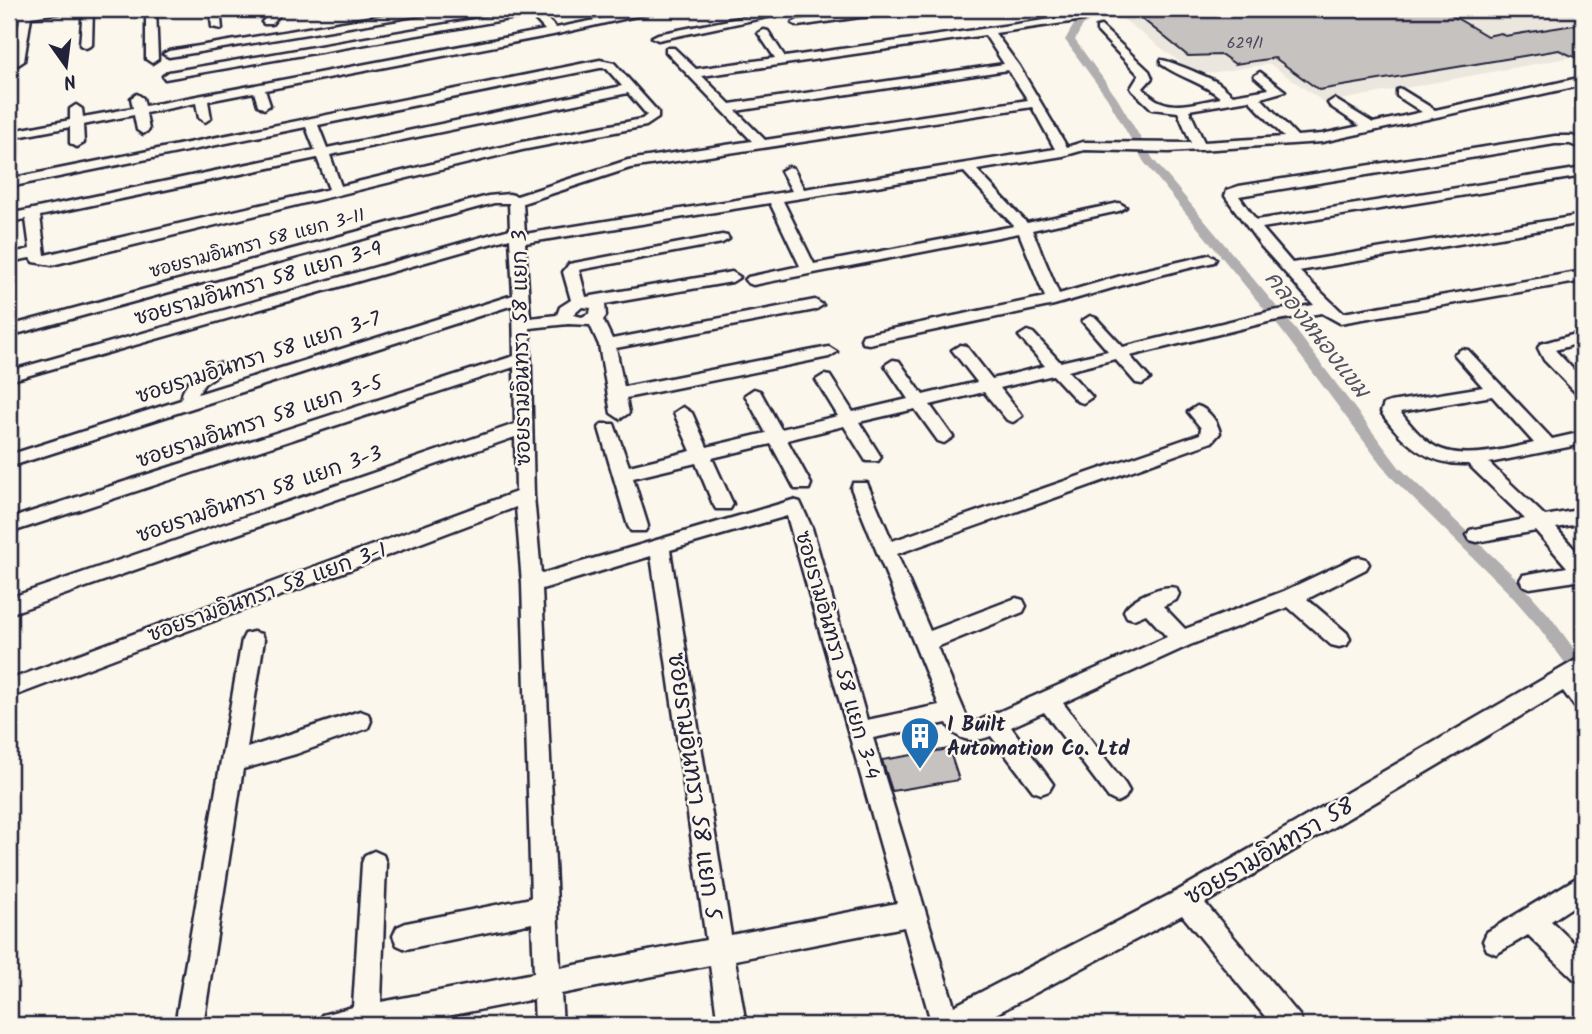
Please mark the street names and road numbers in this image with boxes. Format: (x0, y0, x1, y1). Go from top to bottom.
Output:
street label: ซอยรามอินทรา 58 แยก 3-11 (146, 202, 368, 287)
street label: ซอยรามอินทรา 58 แยก 3 (504, 230, 541, 466)
street label: ซอยรามอินทรา 58 แยก 3-9 (131, 233, 386, 336)
street label: ซอยรามอินทรา 58 แยก 3-7 (132, 303, 386, 414)
street label: ซอยรามอินทรา 58 แยก 3-5 (132, 366, 388, 478)
street label: ซอยรามอินทรา 58 แยก 3-3 (132, 438, 387, 553)
street label: ซอยรามอินทรา 58 แยก 3-4 (785, 527, 888, 784)
street label: ซอยรามอินทรา 58 แยก 3-1 (143, 535, 392, 652)
street label: ซอยรามอินทรา 58 แยก 5 (655, 650, 732, 924)
street label: ซอยรามอินทรา 58 (1178, 788, 1362, 917)

